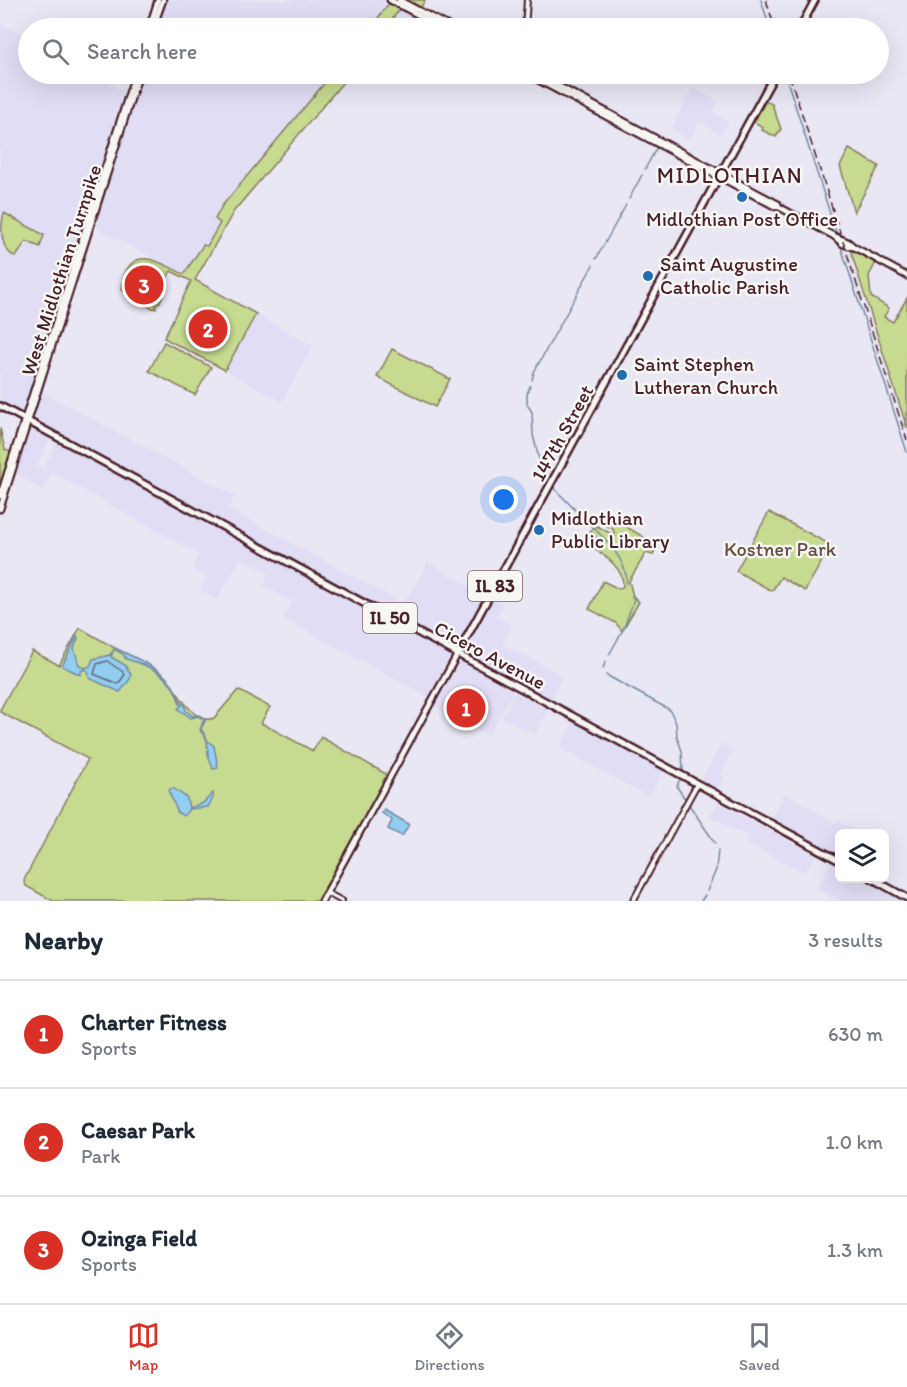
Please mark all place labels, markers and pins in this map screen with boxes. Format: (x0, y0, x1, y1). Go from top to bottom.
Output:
marker: Midlothian Post Office (735, 190, 749, 204)
place label: Midlothian Post Office (646, 207, 838, 231)
place label: Saint Augustine Catholic Parish (660, 252, 798, 299)
pin: 3 (124, 262, 164, 308)
marker: Saint Augustine Catholic Parish (641, 269, 655, 283)
pin: 2 (188, 306, 228, 352)
place label: Saint Stephen Lutheran Church (634, 352, 778, 399)
marker: Saint Stephen Lutheran Church (615, 368, 629, 382)
place label: Midlothian Public Library (551, 506, 670, 553)
marker: Midlothian Public Library (532, 523, 546, 537)
pin: 1 (446, 686, 486, 730)

